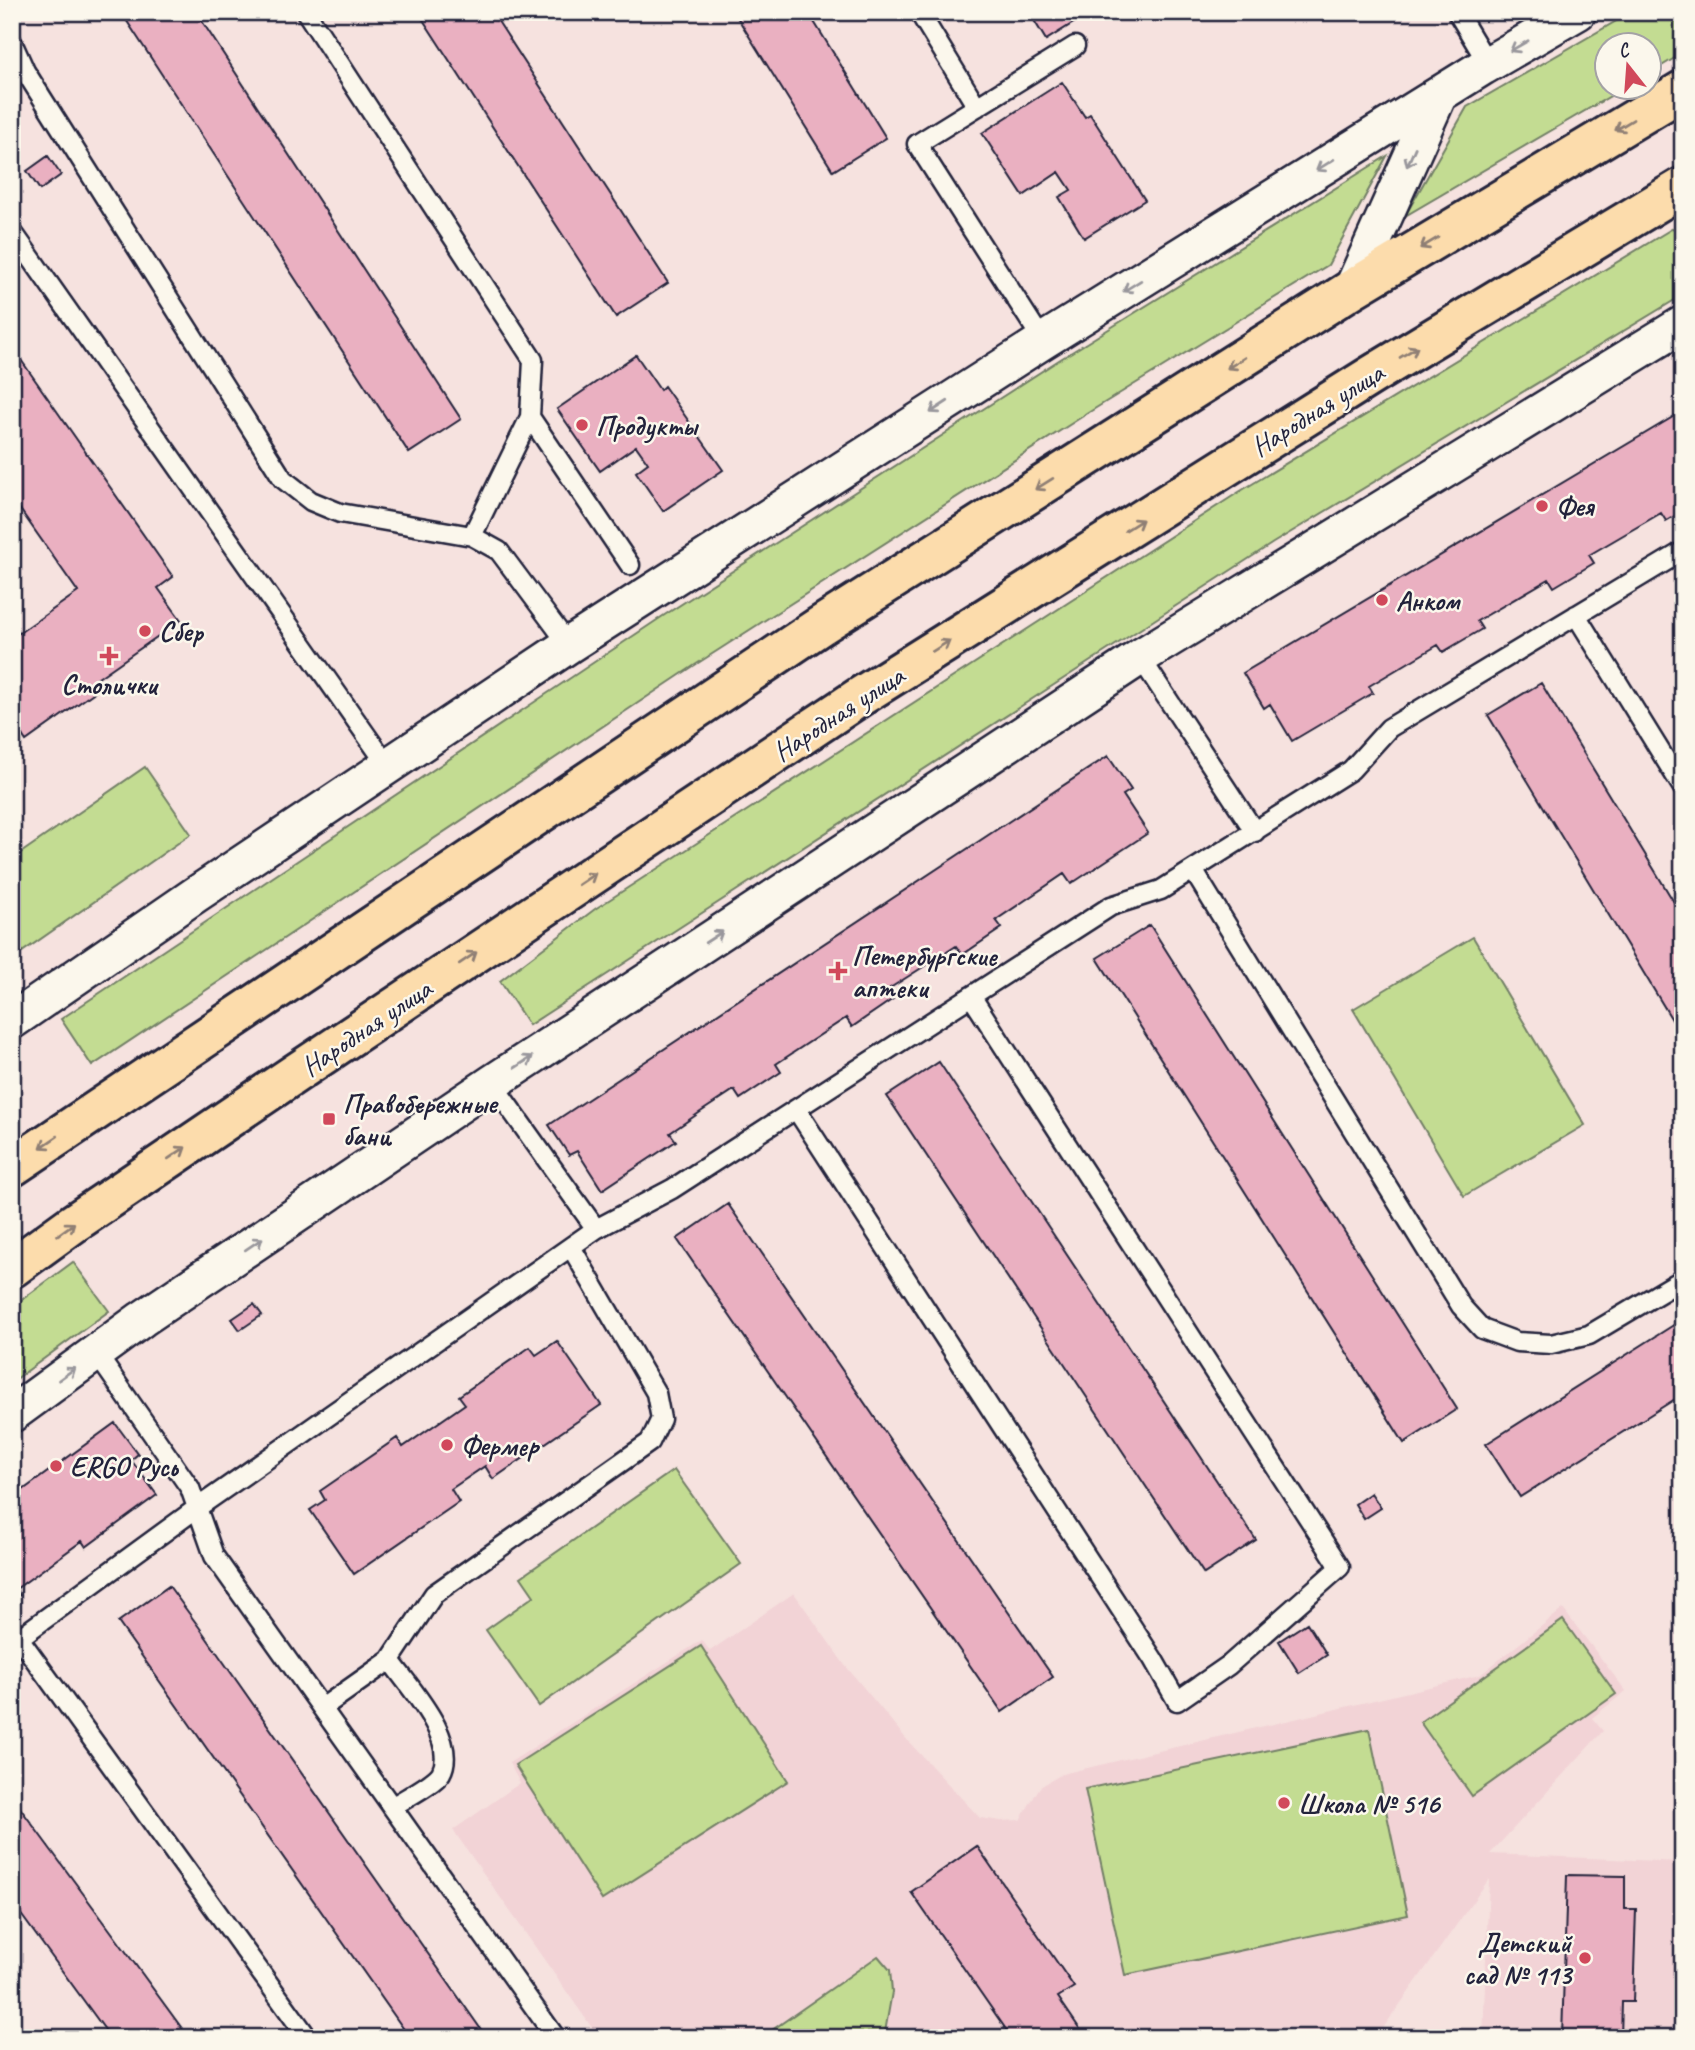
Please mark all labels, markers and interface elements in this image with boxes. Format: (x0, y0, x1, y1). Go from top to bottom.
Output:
north arrow (1594, 32, 1664, 102)
text: С (1615, 37, 1634, 64)
one-way arrow (1509, 40, 1529, 54)
one-way arrow (1615, 119, 1635, 133)
one-way arrow (1404, 146, 1417, 167)
one-way arrow (1315, 159, 1335, 173)
one-way arrow (1420, 236, 1440, 250)
one-way arrow (1122, 279, 1142, 293)
one-way arrow (1399, 345, 1419, 359)
street label: Народная улица (1244, 354, 1392, 464)
one-way arrow (1227, 355, 1246, 370)
one-way arrow (930, 401, 950, 415)
place label: Продукты (596, 408, 699, 444)
marker: Продукты (574, 417, 590, 433)
one-way arrow (1034, 478, 1054, 492)
place label: Фея (1556, 489, 1595, 524)
marker: Фея (1534, 498, 1550, 514)
one-way arrow (1123, 517, 1143, 531)
place label: Анком (1396, 583, 1461, 618)
marker: Анком (1374, 592, 1390, 608)
place label: Сбер (159, 614, 204, 649)
marker: Сбер (137, 623, 153, 639)
one-way arrow (931, 638, 951, 652)
marker: Столички (101, 648, 117, 664)
street label: Народная улица (766, 657, 912, 769)
place label: Столички (61, 667, 159, 702)
one-way arrow (577, 871, 597, 885)
one-way arrow (704, 930, 723, 944)
place label: Петербургские аптеки (852, 938, 998, 1005)
one-way arrow (458, 951, 477, 966)
marker: Петербургские аптеки (830, 963, 846, 979)
street label: Народная улица (294, 970, 440, 1084)
one-way arrow (514, 1055, 533, 1069)
place label: Правобережные бани (343, 1086, 499, 1153)
marker: Правобережные бани (321, 1111, 337, 1127)
one-way arrow (39, 1135, 59, 1149)
one-way arrow (167, 1146, 186, 1160)
one-way arrow (56, 1222, 75, 1236)
one-way arrow (244, 1237, 263, 1251)
one-way arrow (57, 1366, 76, 1381)
place label: Фермер (461, 1428, 541, 1463)
marker: Фермер (439, 1437, 455, 1453)
place label: ERGO Русь (70, 1449, 180, 1484)
marker: ERGO Русь (48, 1458, 64, 1474)
place label: Школа № 516 (1298, 1786, 1441, 1821)
marker: Школа № 516 (1276, 1795, 1292, 1811)
place label: Детский сад № 113 (1464, 1925, 1573, 1992)
marker: Детский сад № 113 (1577, 1950, 1593, 1966)

